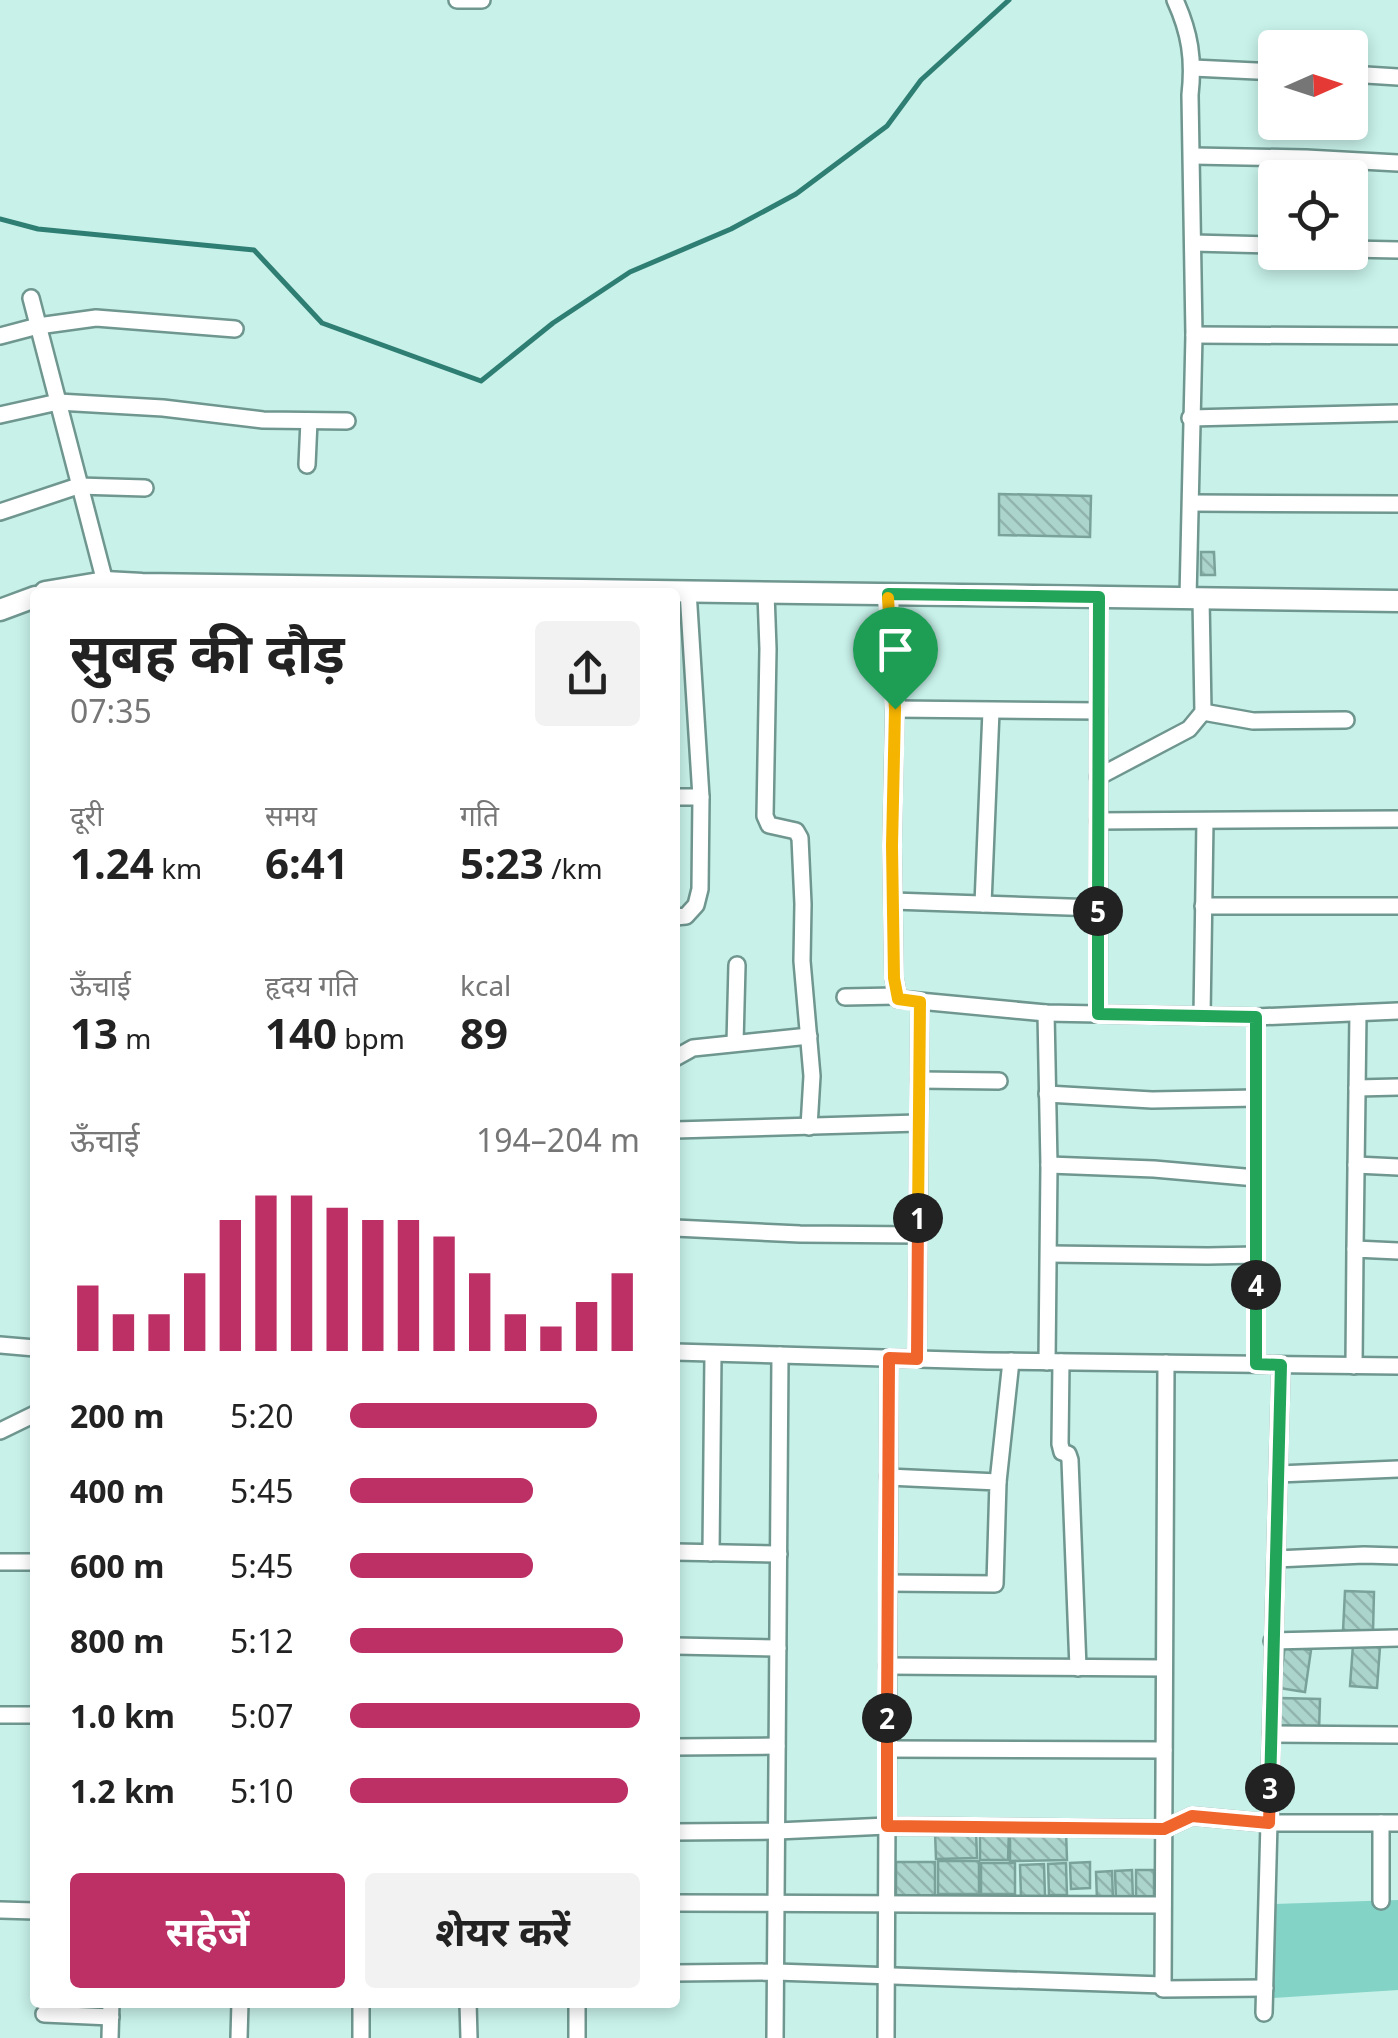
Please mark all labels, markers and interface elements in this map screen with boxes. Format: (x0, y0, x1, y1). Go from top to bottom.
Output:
north arrow (1258, 30, 1368, 140)
map controls (1258, 30, 1368, 270)
button: locate (1258, 160, 1368, 270)
pin (853, 607, 938, 710)
text: सुबह की दौड़ (70, 614, 345, 689)
button: share (535, 621, 640, 726)
icon: arrive (868, 622, 923, 677)
text: 07:35 (70, 689, 152, 732)
text: दूरी (70, 796, 104, 834)
text: समय (265, 796, 317, 834)
text: गति (460, 796, 499, 834)
text: 1.24 (70, 834, 154, 891)
text: 6:41 (265, 834, 349, 891)
text: 5:23 (460, 834, 544, 891)
text: km (154, 849, 202, 887)
text: /km (544, 849, 603, 887)
pin: 5 (1073, 886, 1123, 936)
text: 5 (1090, 892, 1106, 930)
text: ऊँचाई (70, 966, 131, 1004)
text: हृदय गति (265, 966, 358, 1004)
text: kcal (460, 966, 511, 1004)
text: 13 (70, 1004, 118, 1061)
text: 140 (265, 1004, 337, 1061)
text: 89 (460, 1004, 508, 1061)
text: m (118, 1019, 152, 1057)
text: bpm (337, 1019, 405, 1057)
text: ऊँचाई (70, 1118, 139, 1161)
text: 194–204 m (476, 1118, 640, 1161)
pin: 1 (893, 1193, 943, 1243)
text: 1 (910, 1199, 926, 1237)
pin: 4 (1231, 1260, 1281, 1310)
text: 4 (1248, 1266, 1264, 1304)
text: 200 m (70, 1394, 164, 1437)
text: 5:20 (230, 1394, 294, 1437)
text: 400 m (70, 1469, 164, 1512)
text: 5:45 (230, 1469, 294, 1512)
text: 600 m (70, 1544, 164, 1587)
text: 5:45 (230, 1544, 294, 1587)
text: 800 m (70, 1619, 164, 1662)
text: 5:12 (230, 1619, 294, 1662)
pin: 2 (862, 1693, 912, 1743)
text: 1.0 km (70, 1694, 175, 1737)
text: 5:07 (230, 1694, 294, 1737)
text: 2 (879, 1699, 895, 1737)
pin: 3 (1245, 1763, 1295, 1813)
text: 1.2 km (70, 1769, 175, 1812)
text: 5:10 (230, 1769, 294, 1812)
text: 3 (1262, 1769, 1278, 1807)
button: सहेजें (70, 1873, 345, 1988)
button: शेयर करें (365, 1873, 640, 1988)

